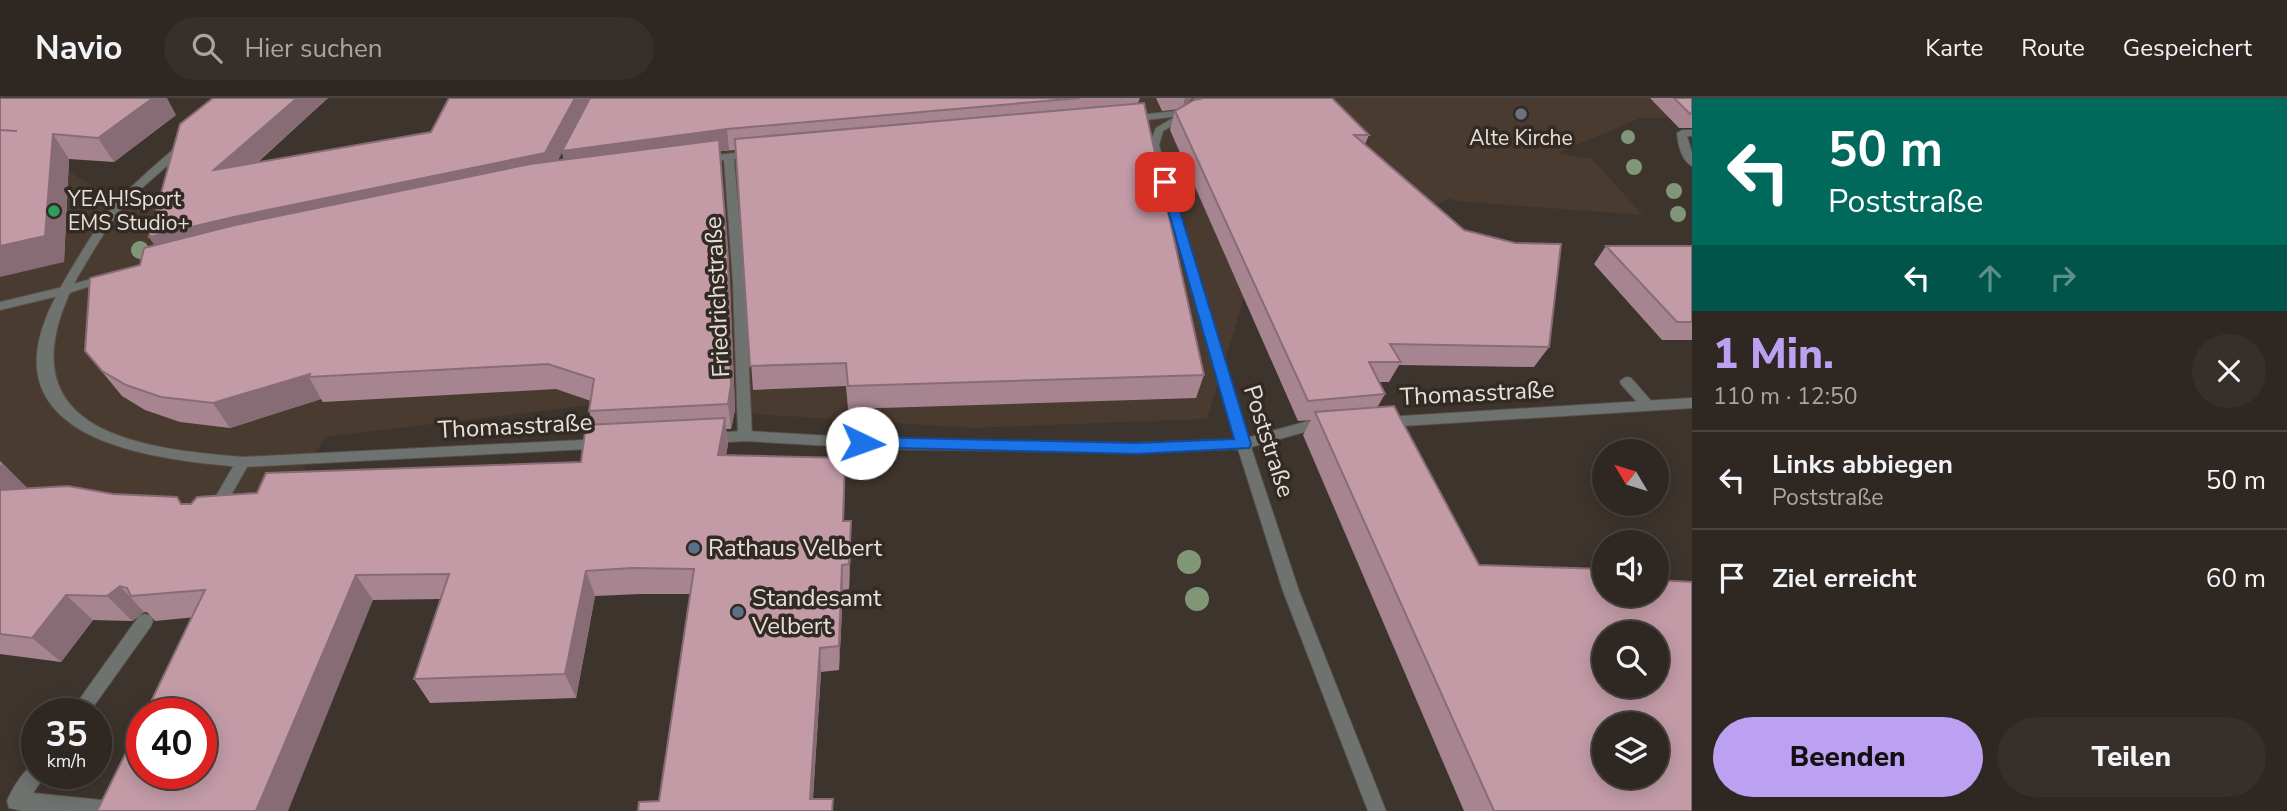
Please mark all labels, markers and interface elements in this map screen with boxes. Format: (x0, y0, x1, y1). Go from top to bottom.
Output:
search box (164, 17, 654, 80)
text: Navio (35, 26, 122, 71)
icon: search (188, 29, 226, 67)
text: Hier suchen (244, 31, 383, 66)
text: Karte (1925, 32, 1983, 64)
text: Route (2021, 32, 2085, 64)
text: Gespeichert (2123, 32, 2252, 64)
marker: Alte Kirche (1513, 106, 1529, 122)
text: 50 m (1828, 116, 1943, 183)
place label: Alte Kirche (1469, 124, 1573, 152)
icon: left (1713, 126, 1804, 217)
pin (1135, 152, 1195, 212)
icon: arrive (1146, 163, 1184, 201)
text: Poststraße (1828, 180, 1983, 223)
place label: YEAH!Sport EMS Studio+ (67, 185, 190, 237)
marker: YEAH!Sport EMS Studio+ (46, 203, 62, 219)
street label: Friedrichstraße (697, 216, 737, 378)
icon: left (1898, 259, 1936, 297)
icon: ahead (1971, 259, 2009, 297)
icon: right (2044, 259, 2082, 297)
text: 1 Min. (1713, 326, 1834, 383)
button: close (2192, 334, 2266, 408)
street label: Thomasstraße (1399, 373, 1555, 413)
street label: Poststraße (1236, 381, 1302, 501)
text: 110 m · 12:50 (1713, 381, 1858, 412)
street label: Thomasstraße (437, 406, 593, 446)
position arrow (825, 406, 899, 480)
north arrow (1592, 439, 1670, 516)
map controls (1592, 439, 1669, 789)
text: Links abbiegen (1772, 447, 1953, 482)
icon: left (1713, 461, 1751, 499)
text: 50 m (2206, 463, 2266, 498)
text: Poststraße (1772, 482, 1884, 513)
button: sound (1592, 530, 1669, 607)
place label: Rathaus Velbert (708, 532, 883, 564)
marker: Rathaus Velbert (686, 540, 702, 556)
icon: arrive (1713, 559, 1751, 597)
text: Ziel erreicht (1772, 561, 1916, 596)
text: 60 m (2206, 561, 2266, 596)
place label: Standesamt Velbert (751, 582, 882, 642)
marker: Standesamt Velbert (730, 604, 746, 620)
button: search (1592, 621, 1669, 698)
speed limit sign: 40 (126, 698, 217, 789)
text: 35 (45, 711, 88, 758)
button: layers (1592, 712, 1669, 789)
button: Beenden (1713, 717, 1983, 797)
button: Teilen (1997, 717, 2266, 797)
text: km/h (47, 749, 86, 773)

